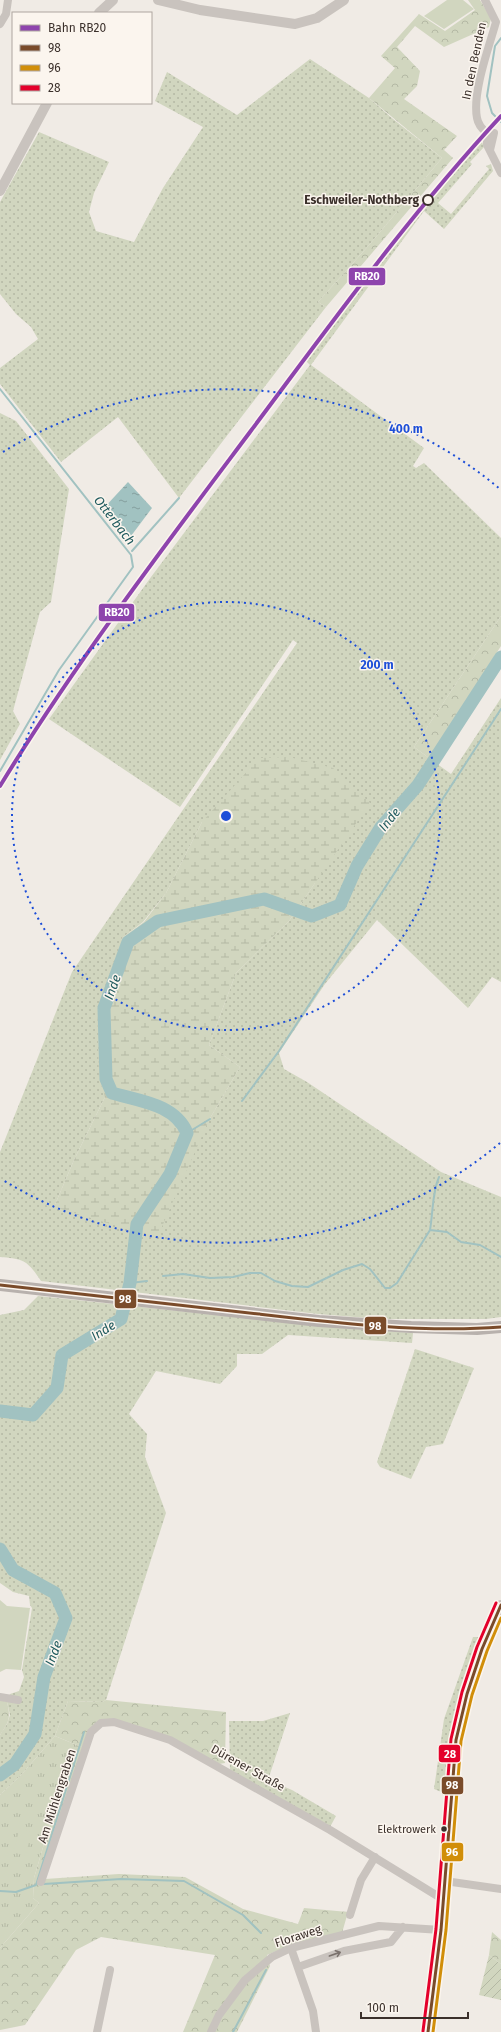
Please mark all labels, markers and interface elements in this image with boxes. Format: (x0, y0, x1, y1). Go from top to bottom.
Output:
legend (12, 12, 152, 104)
text: Bahn RB20 (48, 21, 106, 35)
street label: In den Benden (459, 21, 489, 101)
text: 98 (48, 41, 61, 55)
text: 96 (48, 61, 61, 75)
text: 28 (48, 81, 61, 95)
place label: Eschweiler-Nothberg (304, 193, 419, 207)
marker: Eschweiler-Nothberg (422, 194, 434, 206)
line badge: RB20 (348, 267, 386, 286)
text: RB20 (354, 270, 380, 283)
text: 400 m (389, 422, 423, 436)
water label: Otterbach (91, 493, 138, 548)
line badge: RB20 (98, 603, 135, 622)
text: RB20 (104, 606, 130, 619)
text: 200 m (360, 658, 394, 672)
water label: Inde (375, 804, 403, 834)
centre of rings (219, 809, 233, 823)
water label: Inde (101, 972, 124, 1002)
line badge: 98 (114, 1289, 137, 1309)
text: 98 (119, 1293, 132, 1306)
line badge: 98 (364, 1316, 387, 1335)
water label: Inde (88, 1317, 118, 1344)
text: 98 (369, 1320, 382, 1333)
water label: Inde (42, 1638, 65, 1668)
street label: Dürener Straße (209, 1742, 287, 1794)
line badge: 28 (438, 1744, 461, 1763)
street label: Am Mühlengraben (35, 1747, 79, 1845)
text: 28 (444, 1748, 457, 1761)
line badge: 98 (441, 1776, 464, 1795)
text: 98 (446, 1779, 459, 1792)
place label: Elektrowerk (377, 1823, 436, 1836)
marker: Elektrowerk (439, 1824, 449, 1834)
line badge: 96 (441, 1842, 464, 1862)
text: 96 (446, 1846, 458, 1859)
street label: Floraweg (273, 1922, 324, 1950)
one-way arrow (328, 1950, 340, 1958)
scale bar (361, 1994, 468, 2020)
text: 100 m (367, 2001, 399, 2015)

